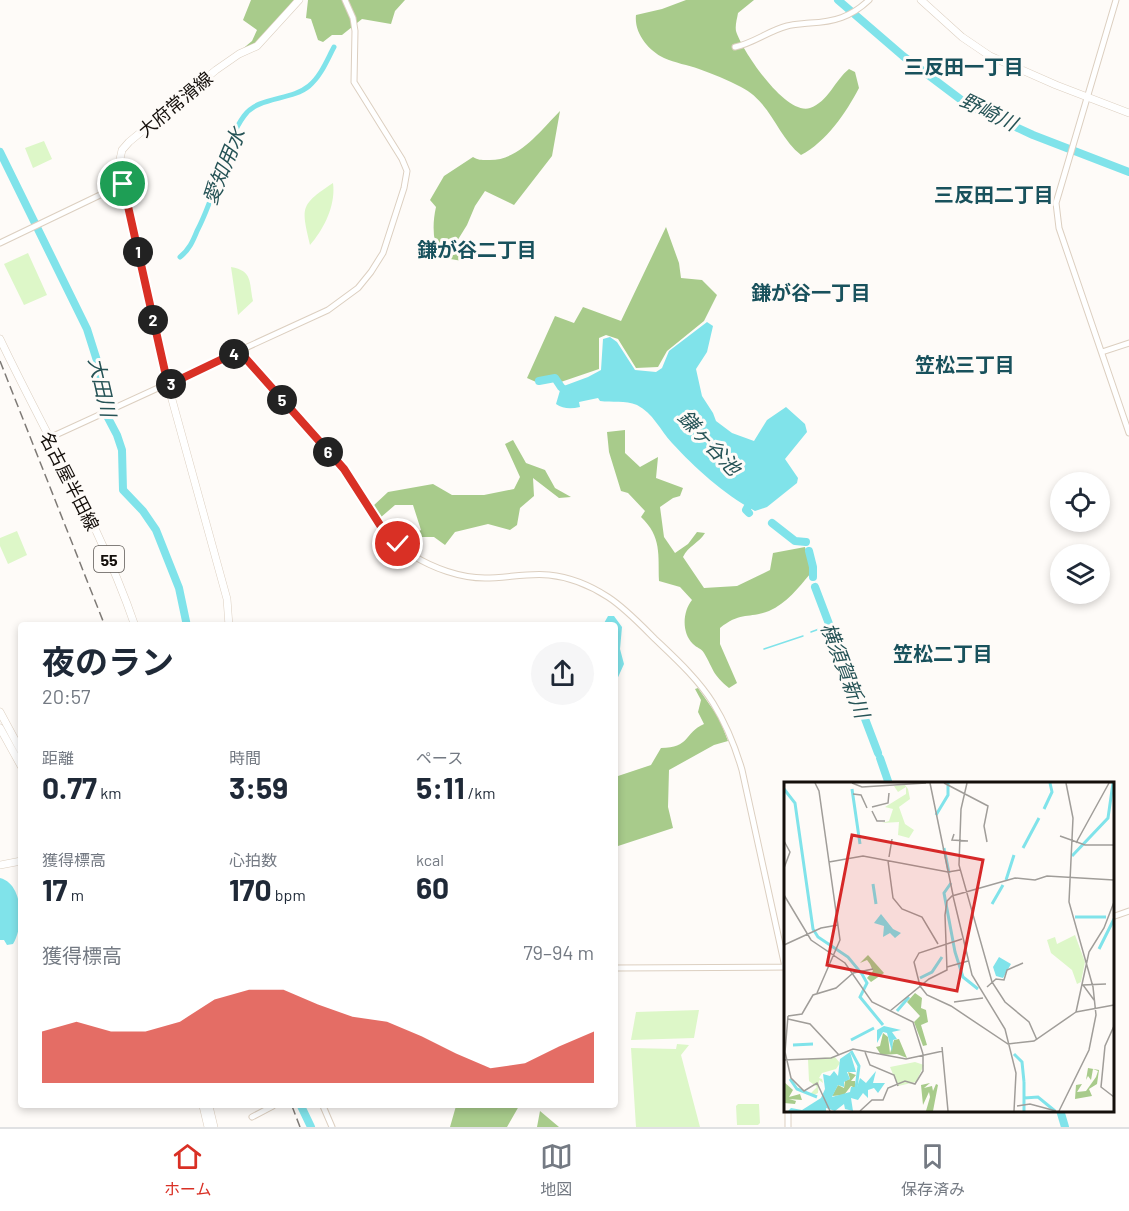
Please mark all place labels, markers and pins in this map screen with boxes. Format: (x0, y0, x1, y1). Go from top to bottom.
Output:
pin (97, 158, 148, 209)
pin: 1 (123, 237, 153, 267)
pin: 2 (138, 305, 168, 335)
pin: 4 (219, 339, 249, 369)
pin: 3 (156, 369, 186, 399)
pin: 5 (267, 385, 297, 415)
pin: 6 (313, 437, 343, 467)
pin (372, 518, 423, 569)

